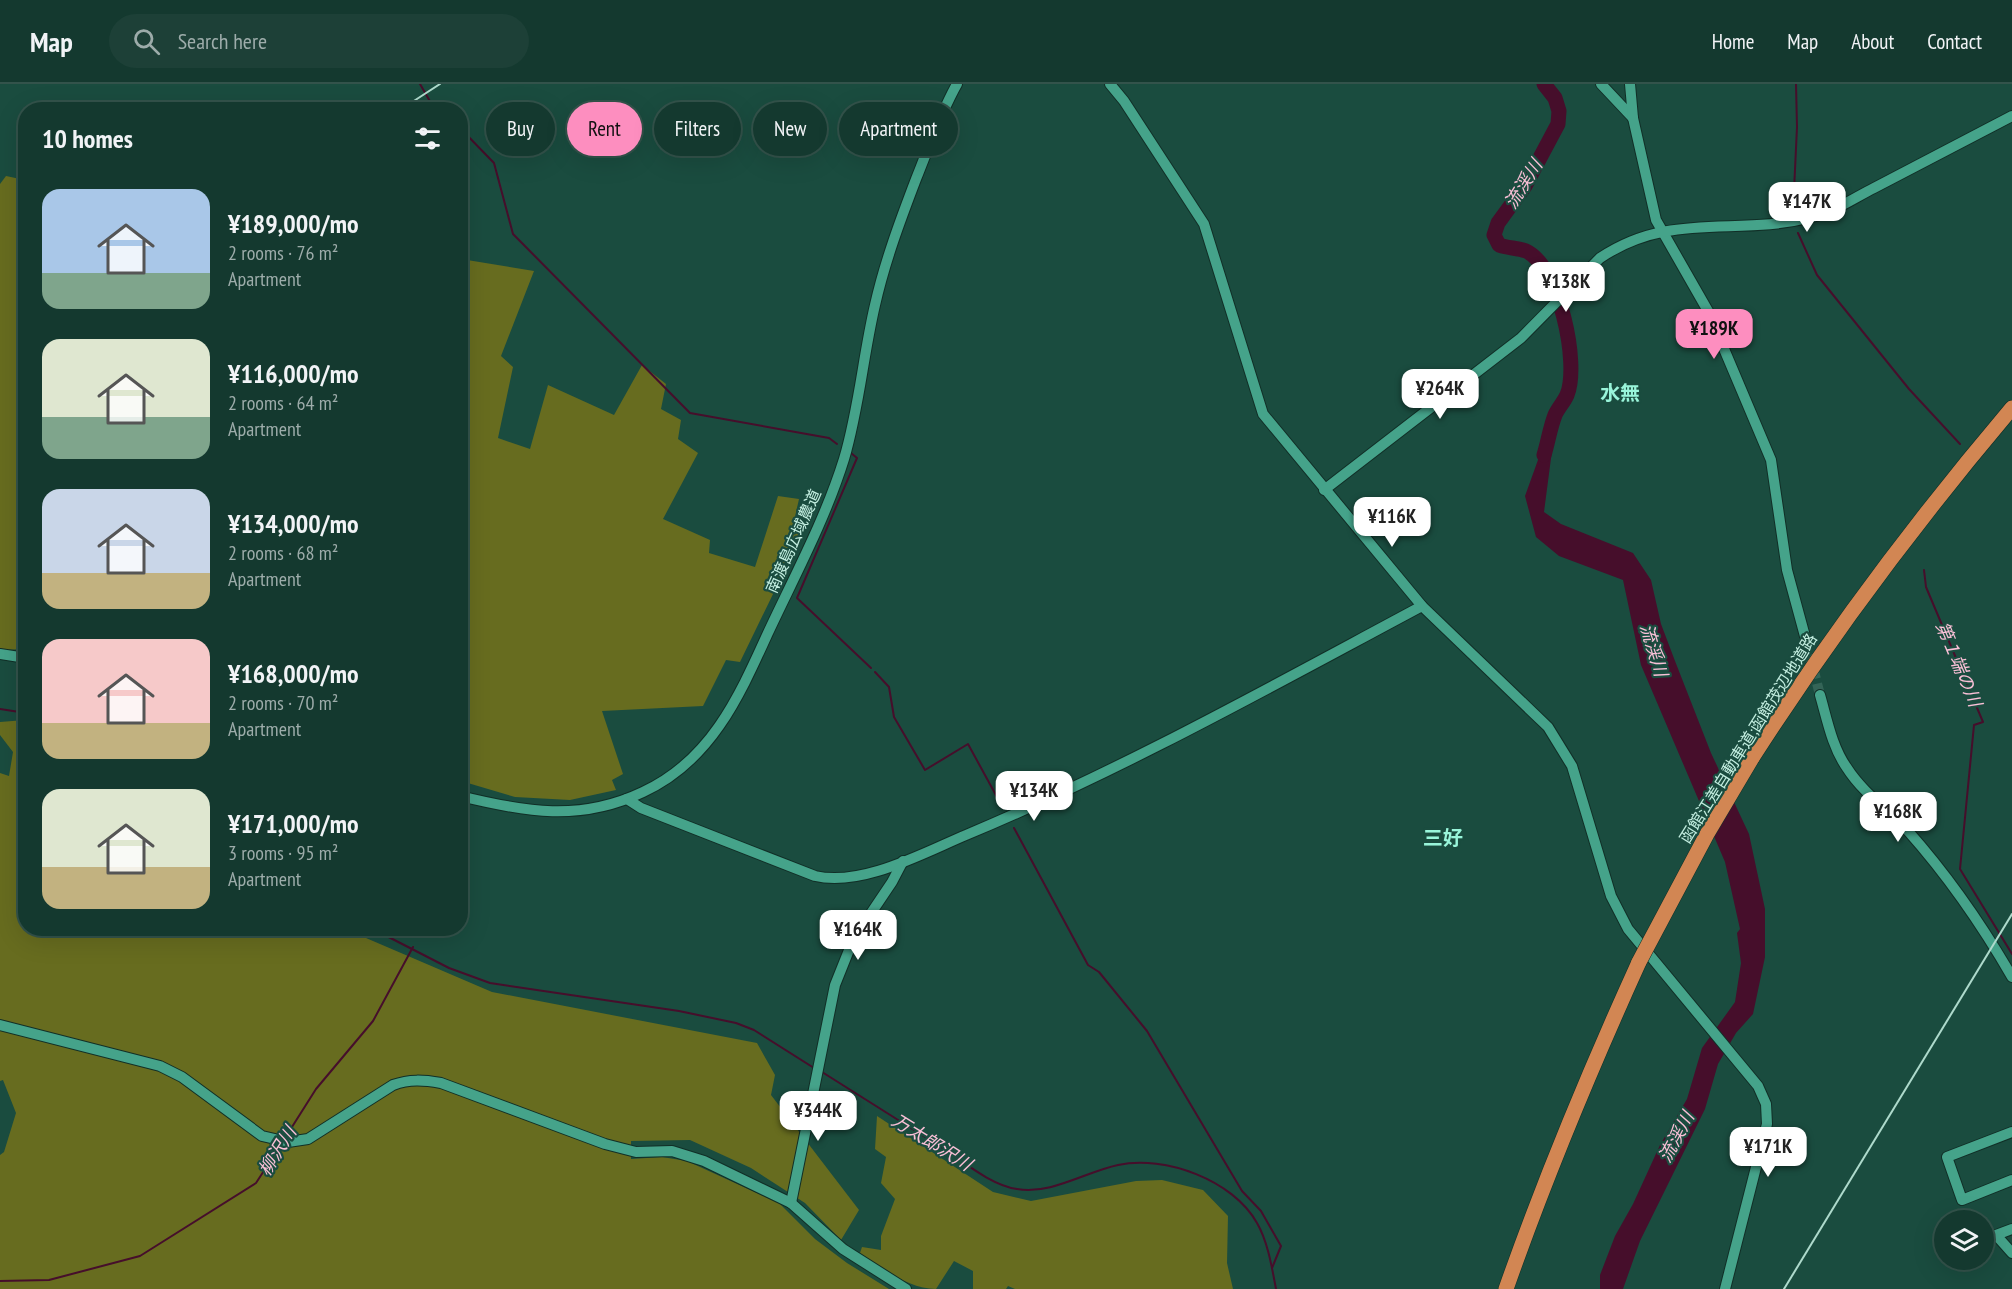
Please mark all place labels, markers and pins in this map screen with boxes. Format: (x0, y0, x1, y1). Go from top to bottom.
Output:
pin: ¥147K (1765, 182, 1849, 233)
pin: ¥138K (1524, 262, 1608, 313)
pin: ¥189K (1672, 309, 1756, 360)
pin: ¥264K (1398, 369, 1482, 420)
pin: ¥116K (1350, 497, 1434, 548)
pin: ¥134K (992, 771, 1076, 822)
pin: ¥168K (1856, 792, 1940, 843)
pin: ¥164K (816, 910, 900, 961)
pin: ¥344K (776, 1091, 860, 1142)
pin: ¥171K (1726, 1127, 1810, 1178)

